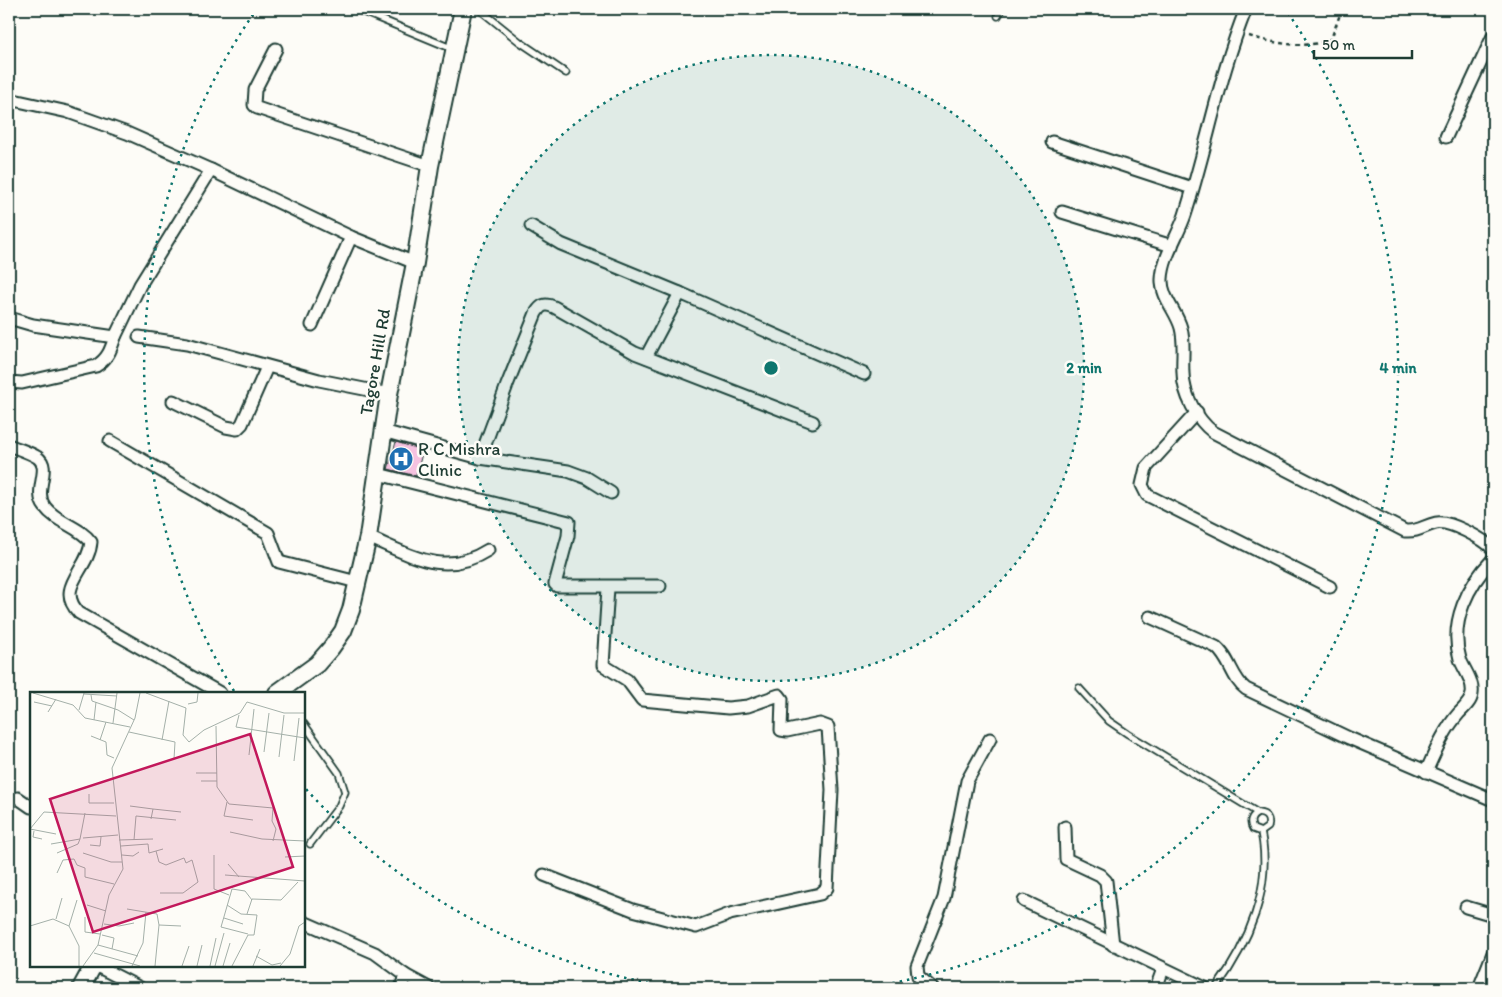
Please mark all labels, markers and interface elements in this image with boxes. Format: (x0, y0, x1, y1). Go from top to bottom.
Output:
scale bar (1314, 28, 1412, 60)
text: 50 m (1322, 36, 1355, 54)
street label: Tagore Hill Rd (355, 307, 395, 417)
centre of rings (762, 359, 780, 377)
text: 2 min (1066, 359, 1103, 377)
text: 4 min (1380, 359, 1417, 377)
place label: R C Mishra Clinic (418, 438, 501, 481)
hospital icon: R C Mishra Clinic (388, 446, 414, 472)
inset map (30, 692, 305, 967)

